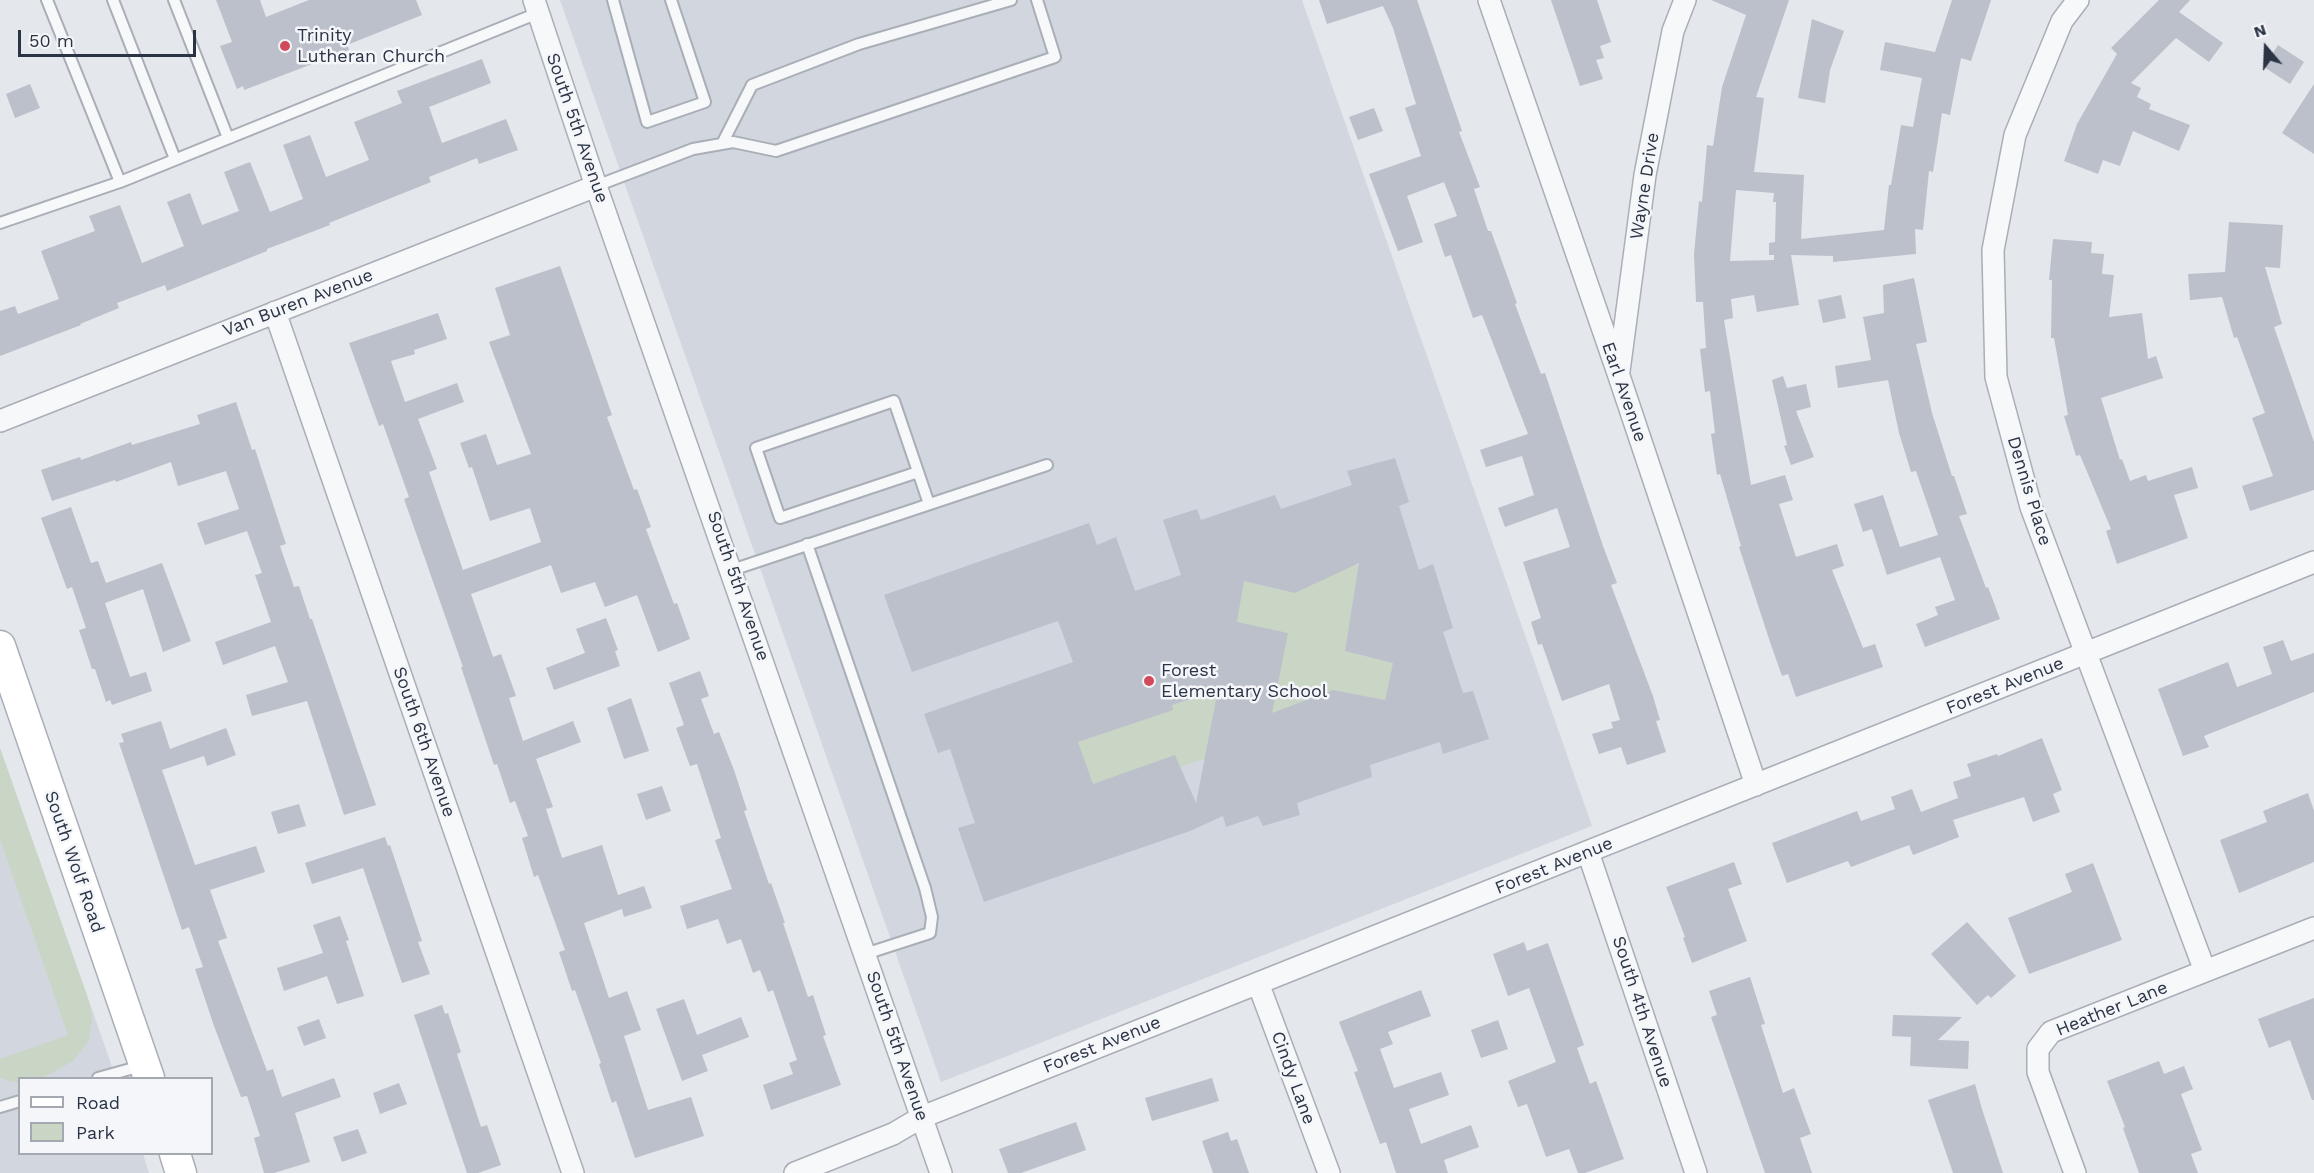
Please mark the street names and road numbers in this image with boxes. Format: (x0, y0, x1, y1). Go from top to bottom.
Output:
street label: South 5th Avenue (541, 50, 613, 206)
street label: Wayne Drive (1626, 131, 1664, 241)
street label: Van Buren Avenue (220, 264, 376, 342)
street label: Earl Avenue (1597, 339, 1651, 445)
street label: Dennis Place (2002, 434, 2056, 548)
street label: South 5th Avenue (702, 508, 774, 664)
street label: Forest Avenue (1943, 653, 2067, 719)
street label: South 6th Avenue (388, 664, 460, 820)
street label: South Wolf Road (40, 788, 108, 936)
street label: Forest Avenue (1492, 833, 1616, 899)
street label: South 4th Avenue (1607, 934, 1677, 1090)
street label: South 5th Avenue (861, 968, 933, 1124)
street label: Heather Lane (2053, 977, 2171, 1041)
street label: Forest Avenue (1040, 1012, 1164, 1078)
street label: Cindy Lane (1266, 1029, 1320, 1127)

